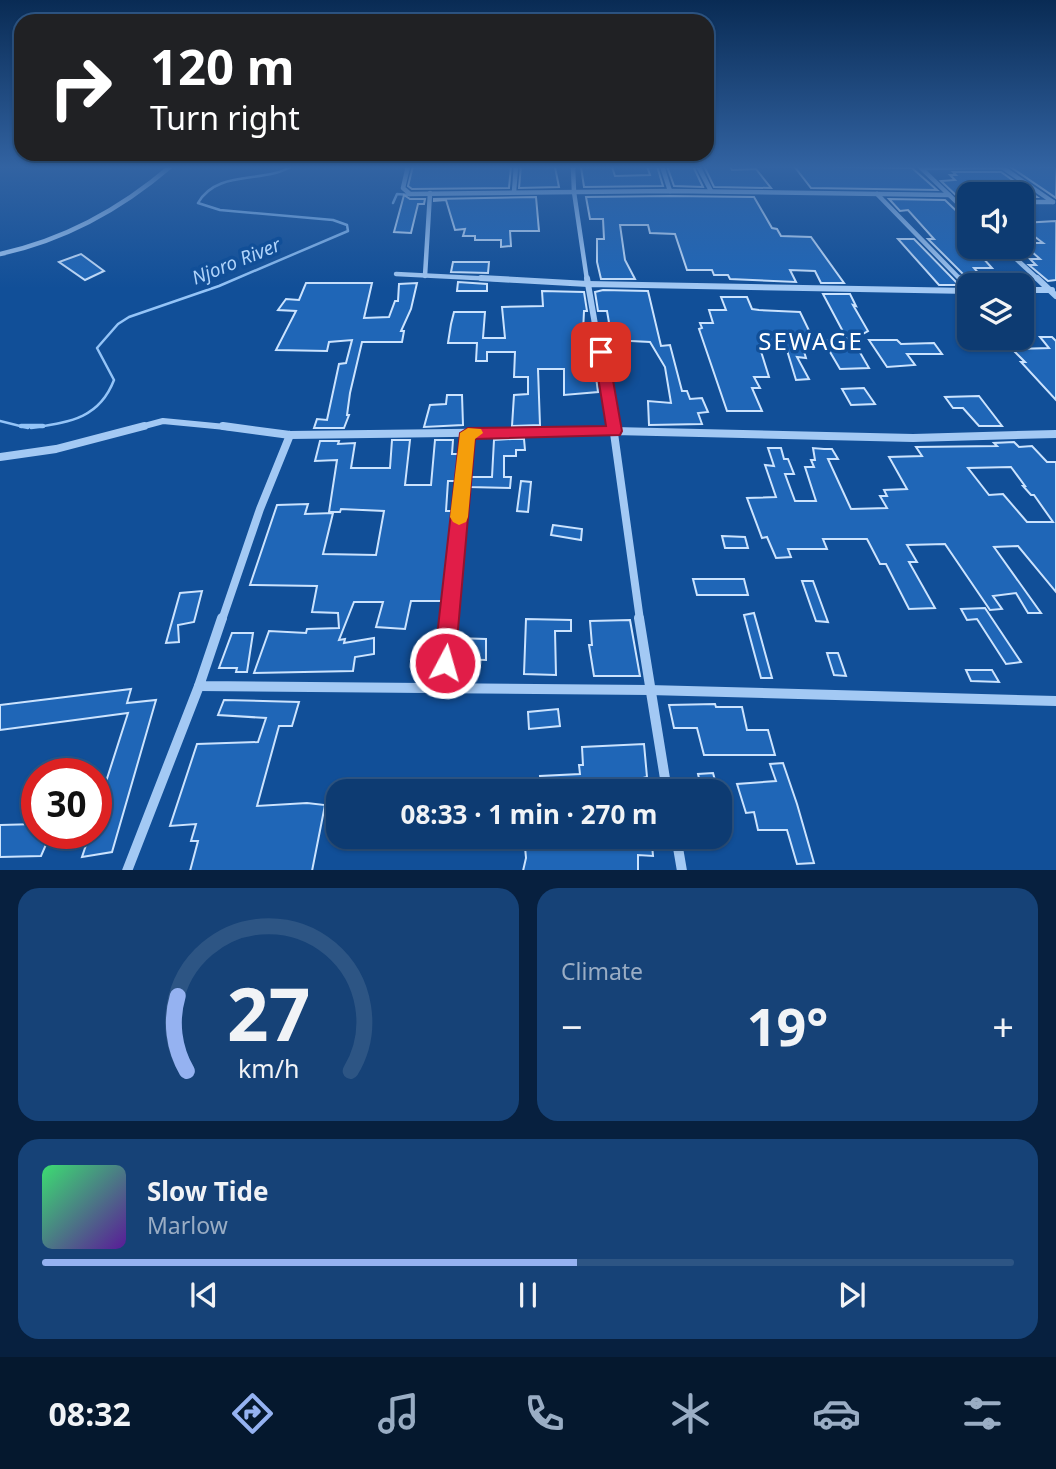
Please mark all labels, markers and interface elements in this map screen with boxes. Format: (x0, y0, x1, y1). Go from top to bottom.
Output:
text: 120 m (150, 33, 295, 99)
icon: right (35, 42, 126, 133)
text: Turn right (150, 96, 300, 139)
map controls (957, 182, 1034, 350)
button: sound (957, 182, 1034, 259)
water label: Njoro River (188, 231, 286, 291)
button: layers (957, 273, 1034, 350)
pin (571, 322, 631, 382)
district label: SEWAGE (758, 324, 864, 357)
icon: arrive (582, 333, 620, 371)
position arrow (408, 626, 482, 700)
speed limit sign: 30 (21, 758, 112, 849)
text: 08:33 · 1 min · 270 m (401, 796, 657, 832)
text: Climate (561, 955, 643, 987)
text: 27 (227, 963, 310, 1062)
text: 19° (747, 990, 828, 1061)
text: − (561, 1000, 583, 1052)
text: + (992, 1000, 1014, 1052)
text: km/h (238, 1050, 299, 1084)
text: Slow Tide (147, 1173, 269, 1209)
text: Marlow (147, 1209, 228, 1241)
icon: previous (185, 1276, 223, 1314)
icon: pause (509, 1276, 547, 1314)
icon: next (833, 1276, 871, 1314)
icon: directions (228, 1389, 277, 1438)
icon: music (374, 1389, 423, 1438)
icon: phone (520, 1389, 569, 1438)
icon: climate (666, 1389, 715, 1438)
icon: car (812, 1389, 861, 1438)
icon: filters (958, 1389, 1007, 1438)
text: 08:32 (49, 1392, 131, 1435)

